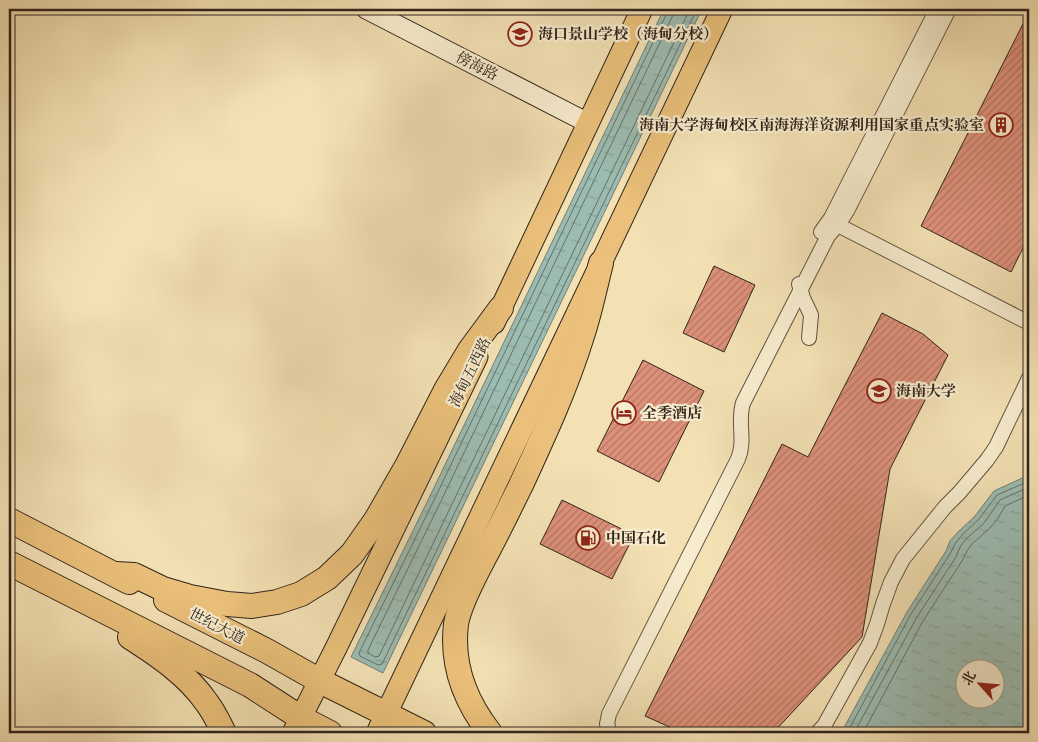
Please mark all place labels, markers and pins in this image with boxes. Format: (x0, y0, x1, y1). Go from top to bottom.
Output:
school or university icon: 海口景山学校（海甸分校） (507, 21, 533, 47)
place label: 海口景山学校（海甸分校） (538, 25, 718, 43)
building icon: 海南大学海甸校区南海海洋资源利用国家重点实验室 (988, 112, 1014, 138)
place label: 海南大学海甸校区南海海洋资源利用国家重点实验室 (639, 116, 984, 134)
school or university icon: 海南大学 (866, 378, 892, 404)
place label: 海南大学 (896, 382, 956, 400)
hotel icon: 全季酒店 (611, 400, 637, 426)
place label: 全季酒店 (642, 404, 702, 422)
fuel station icon: 中国石化 (575, 525, 601, 551)
place label: 中国石化 (606, 529, 666, 547)

